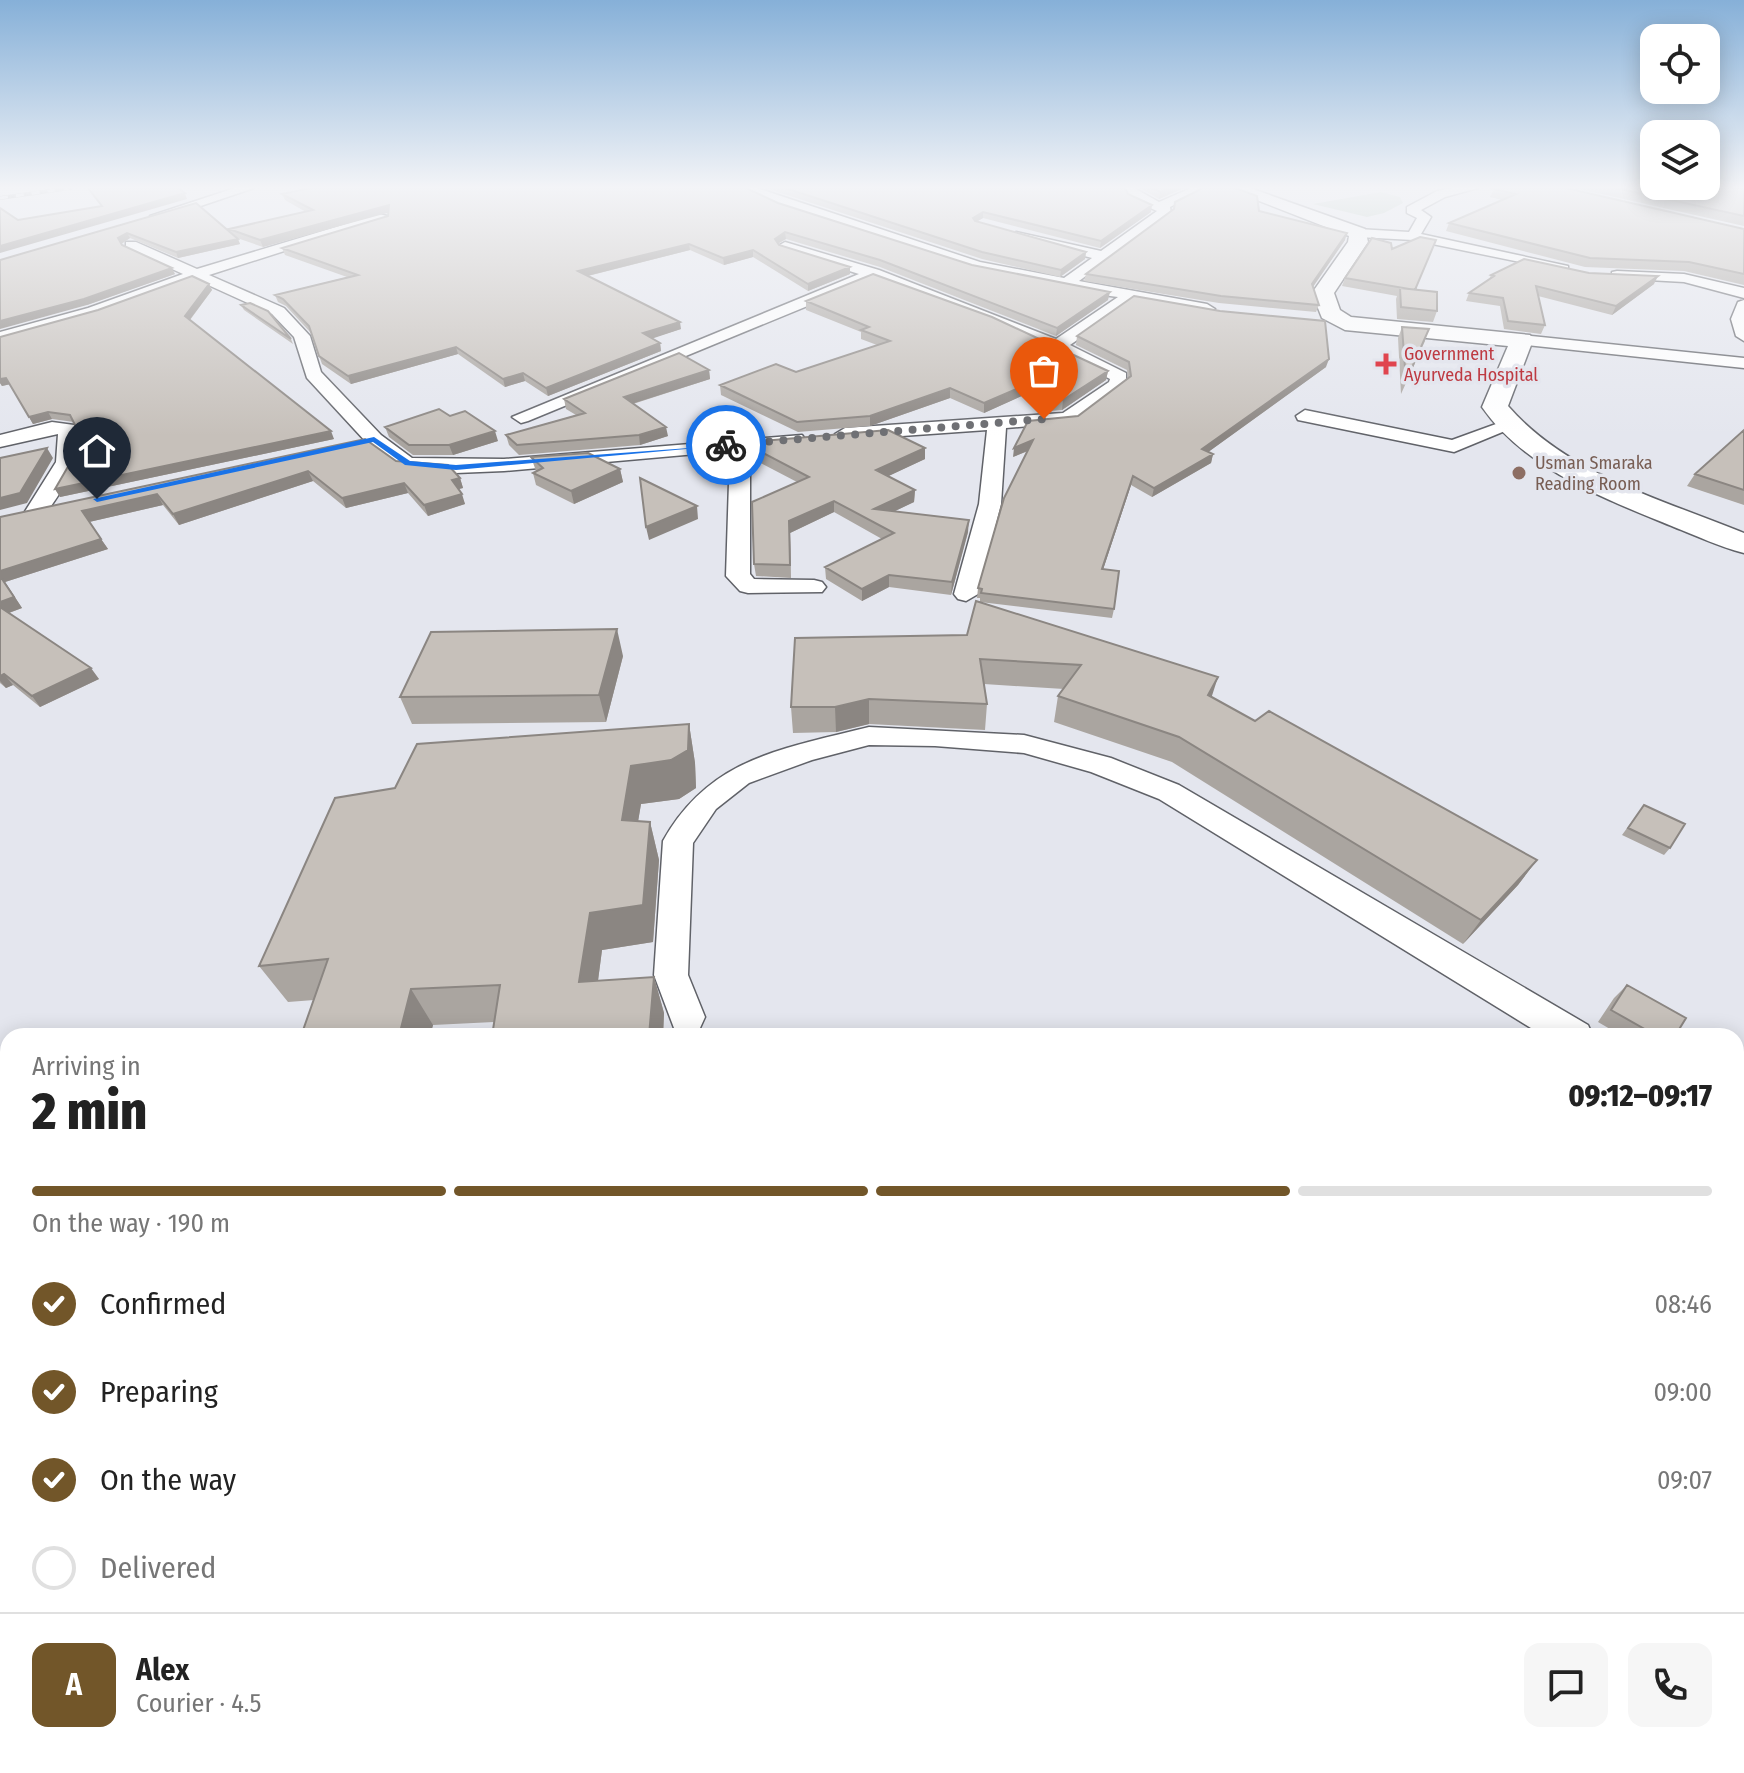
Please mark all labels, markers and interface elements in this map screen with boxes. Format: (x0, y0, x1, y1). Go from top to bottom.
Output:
map controls (1640, 24, 1720, 200)
button: locate (1640, 24, 1720, 104)
button: layers (1640, 120, 1720, 200)
pin (1010, 337, 1078, 419)
place label: Government Ayurveda Hospital (1404, 343, 1538, 386)
icon: bag (1022, 349, 1066, 393)
marker: Government Ayurveda Hospital (1375, 353, 1397, 375)
courier (686, 405, 766, 485)
pin (63, 417, 131, 499)
icon: bike (704, 423, 748, 467)
icon: home (75, 429, 119, 473)
place label: Usman Smaraka Reading Room (1535, 452, 1653, 495)
marker: Usman Smaraka Reading Room (1510, 464, 1528, 482)
text: Arriving in (32, 1051, 141, 1082)
text: 09:12–09:17 (1568, 1078, 1712, 1114)
text: 2 min (32, 1080, 147, 1143)
text: On the way · 190 m (32, 1208, 230, 1239)
icon: check (32, 1282, 76, 1326)
text: Confirmed (100, 1286, 226, 1322)
text: 08:46 (1655, 1289, 1712, 1320)
icon: check (32, 1370, 76, 1414)
text: Preparing (100, 1374, 218, 1410)
text: 09:00 (1653, 1377, 1712, 1408)
icon: check (32, 1458, 76, 1502)
text: On the way (100, 1462, 236, 1498)
text: 09:07 (1657, 1465, 1712, 1496)
text: Delivered (100, 1550, 216, 1586)
button: chat (1524, 1643, 1608, 1727)
button: phone (1628, 1643, 1712, 1727)
text: Alex (136, 1652, 189, 1688)
text: A (66, 1667, 82, 1703)
text: Courier · 4.5 (136, 1688, 262, 1719)

